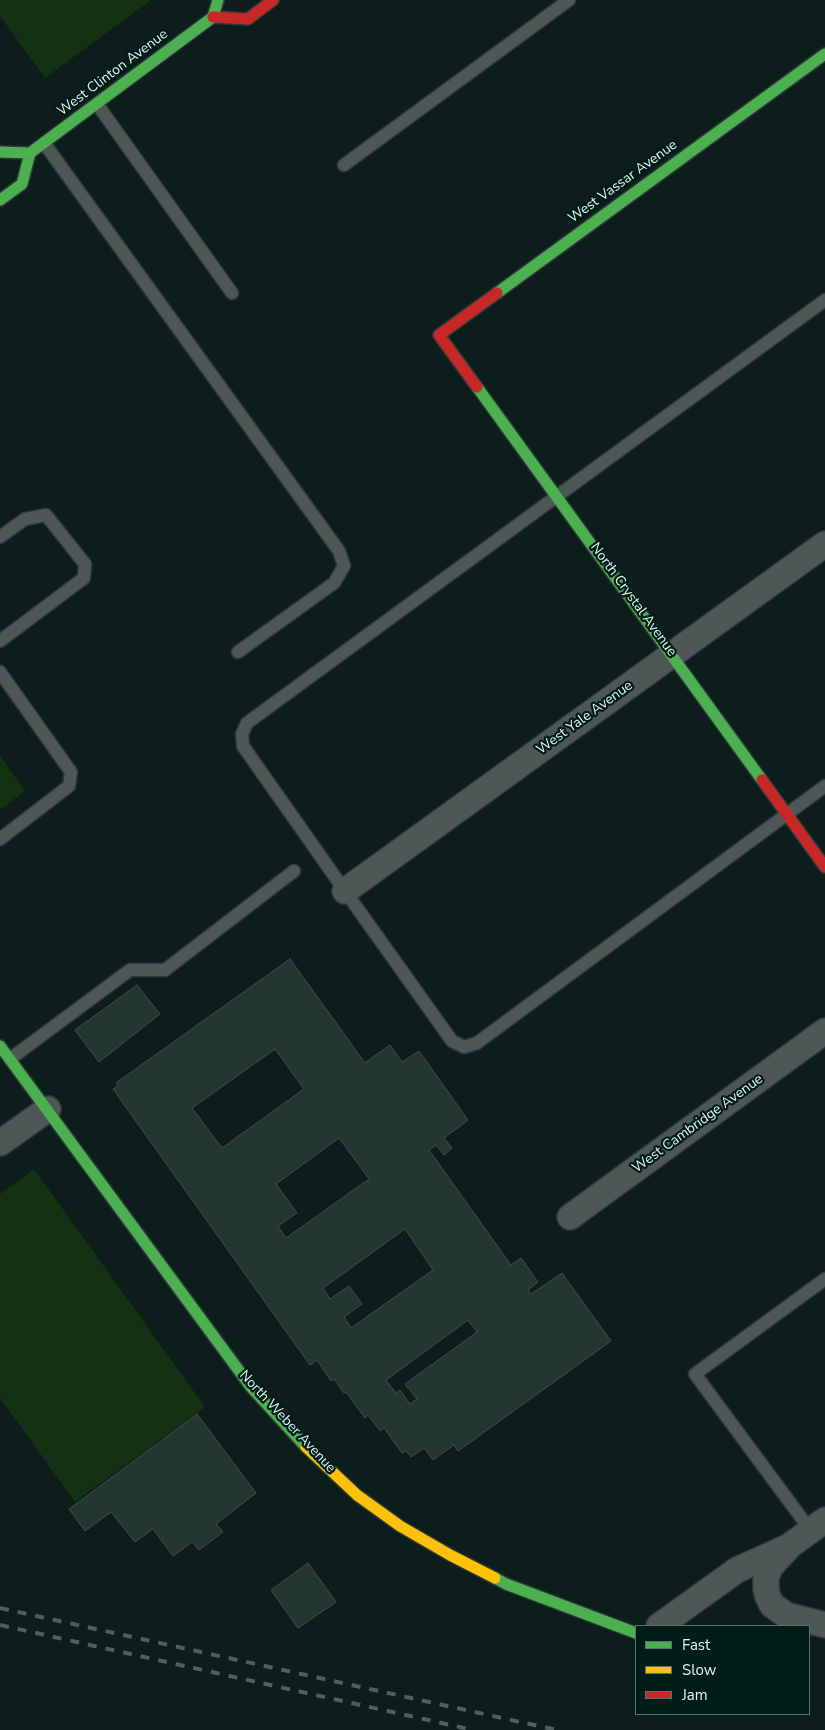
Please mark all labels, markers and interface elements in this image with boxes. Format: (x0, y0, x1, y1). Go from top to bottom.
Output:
street label: West Clinton Avenue (55, 26, 171, 120)
street label: West Vassar Avenue (565, 137, 681, 227)
street label: North Crystal Avenue (586, 540, 680, 660)
street label: West Yale Avenue (534, 678, 636, 758)
street label: West Cambridge Avenue (629, 1071, 767, 1177)
street label: North Weber Avenue (235, 1367, 339, 1477)
legend (635, 1625, 810, 1715)
text: Fast (682, 1635, 710, 1655)
text: Slow (682, 1660, 716, 1680)
text: Jam (682, 1685, 708, 1705)

